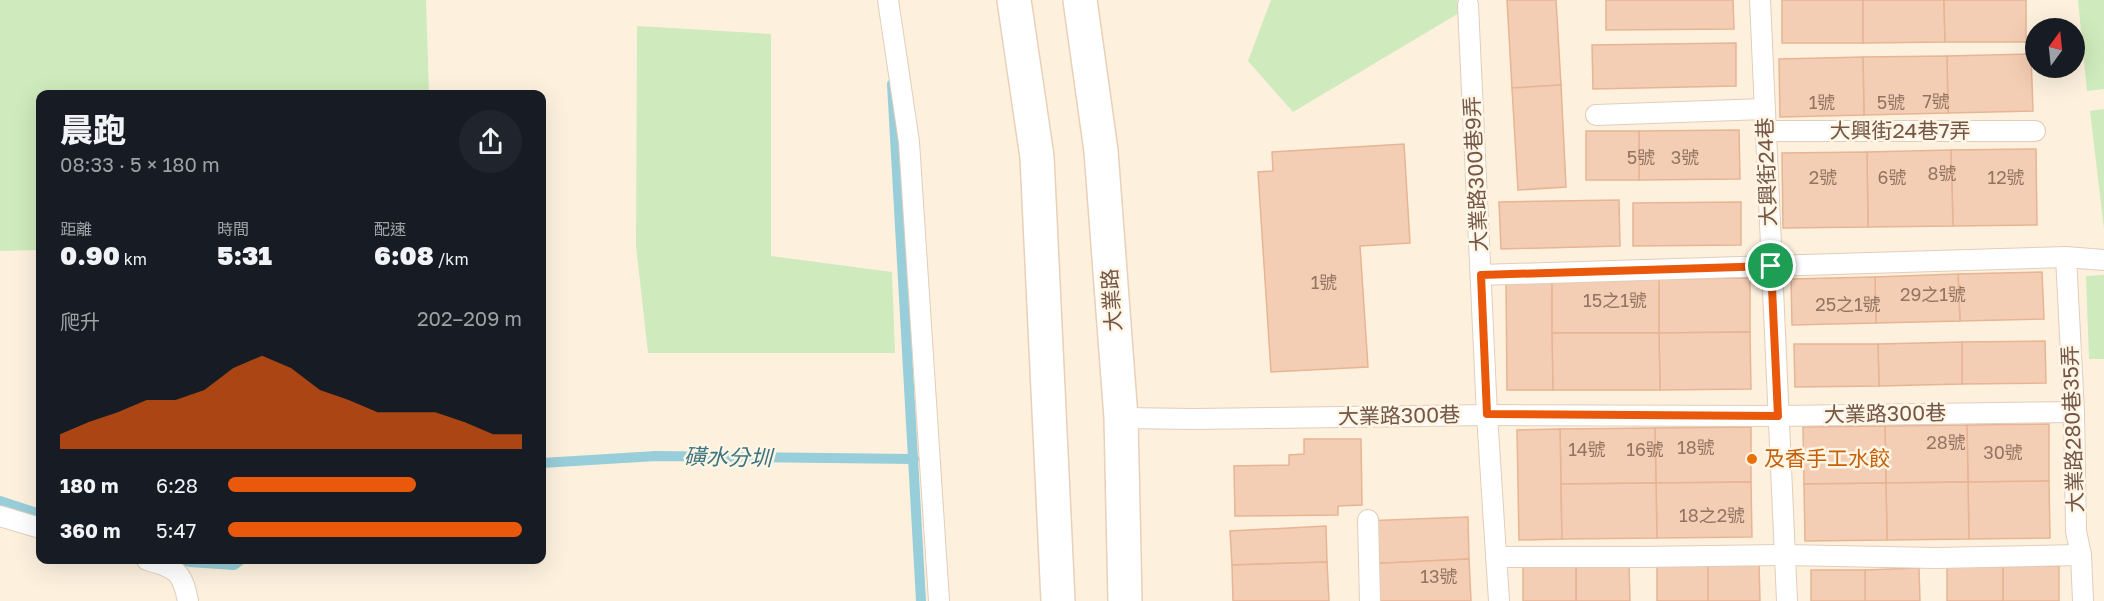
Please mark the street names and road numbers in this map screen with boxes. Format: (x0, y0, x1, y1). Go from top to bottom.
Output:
street label: 大業路300巷9弄 (1458, 95, 1492, 253)
street label: 大興街24巷 (1751, 117, 1781, 227)
street label: 大興街24巷7弄 (1829, 117, 1971, 143)
street label: 大業路 (1096, 268, 1126, 332)
street label: 大業路280巷35弄 (2056, 345, 2088, 513)
street label: 大業路300巷 (1824, 399, 1946, 427)
street label: 大業路300巷 (1338, 401, 1460, 429)

